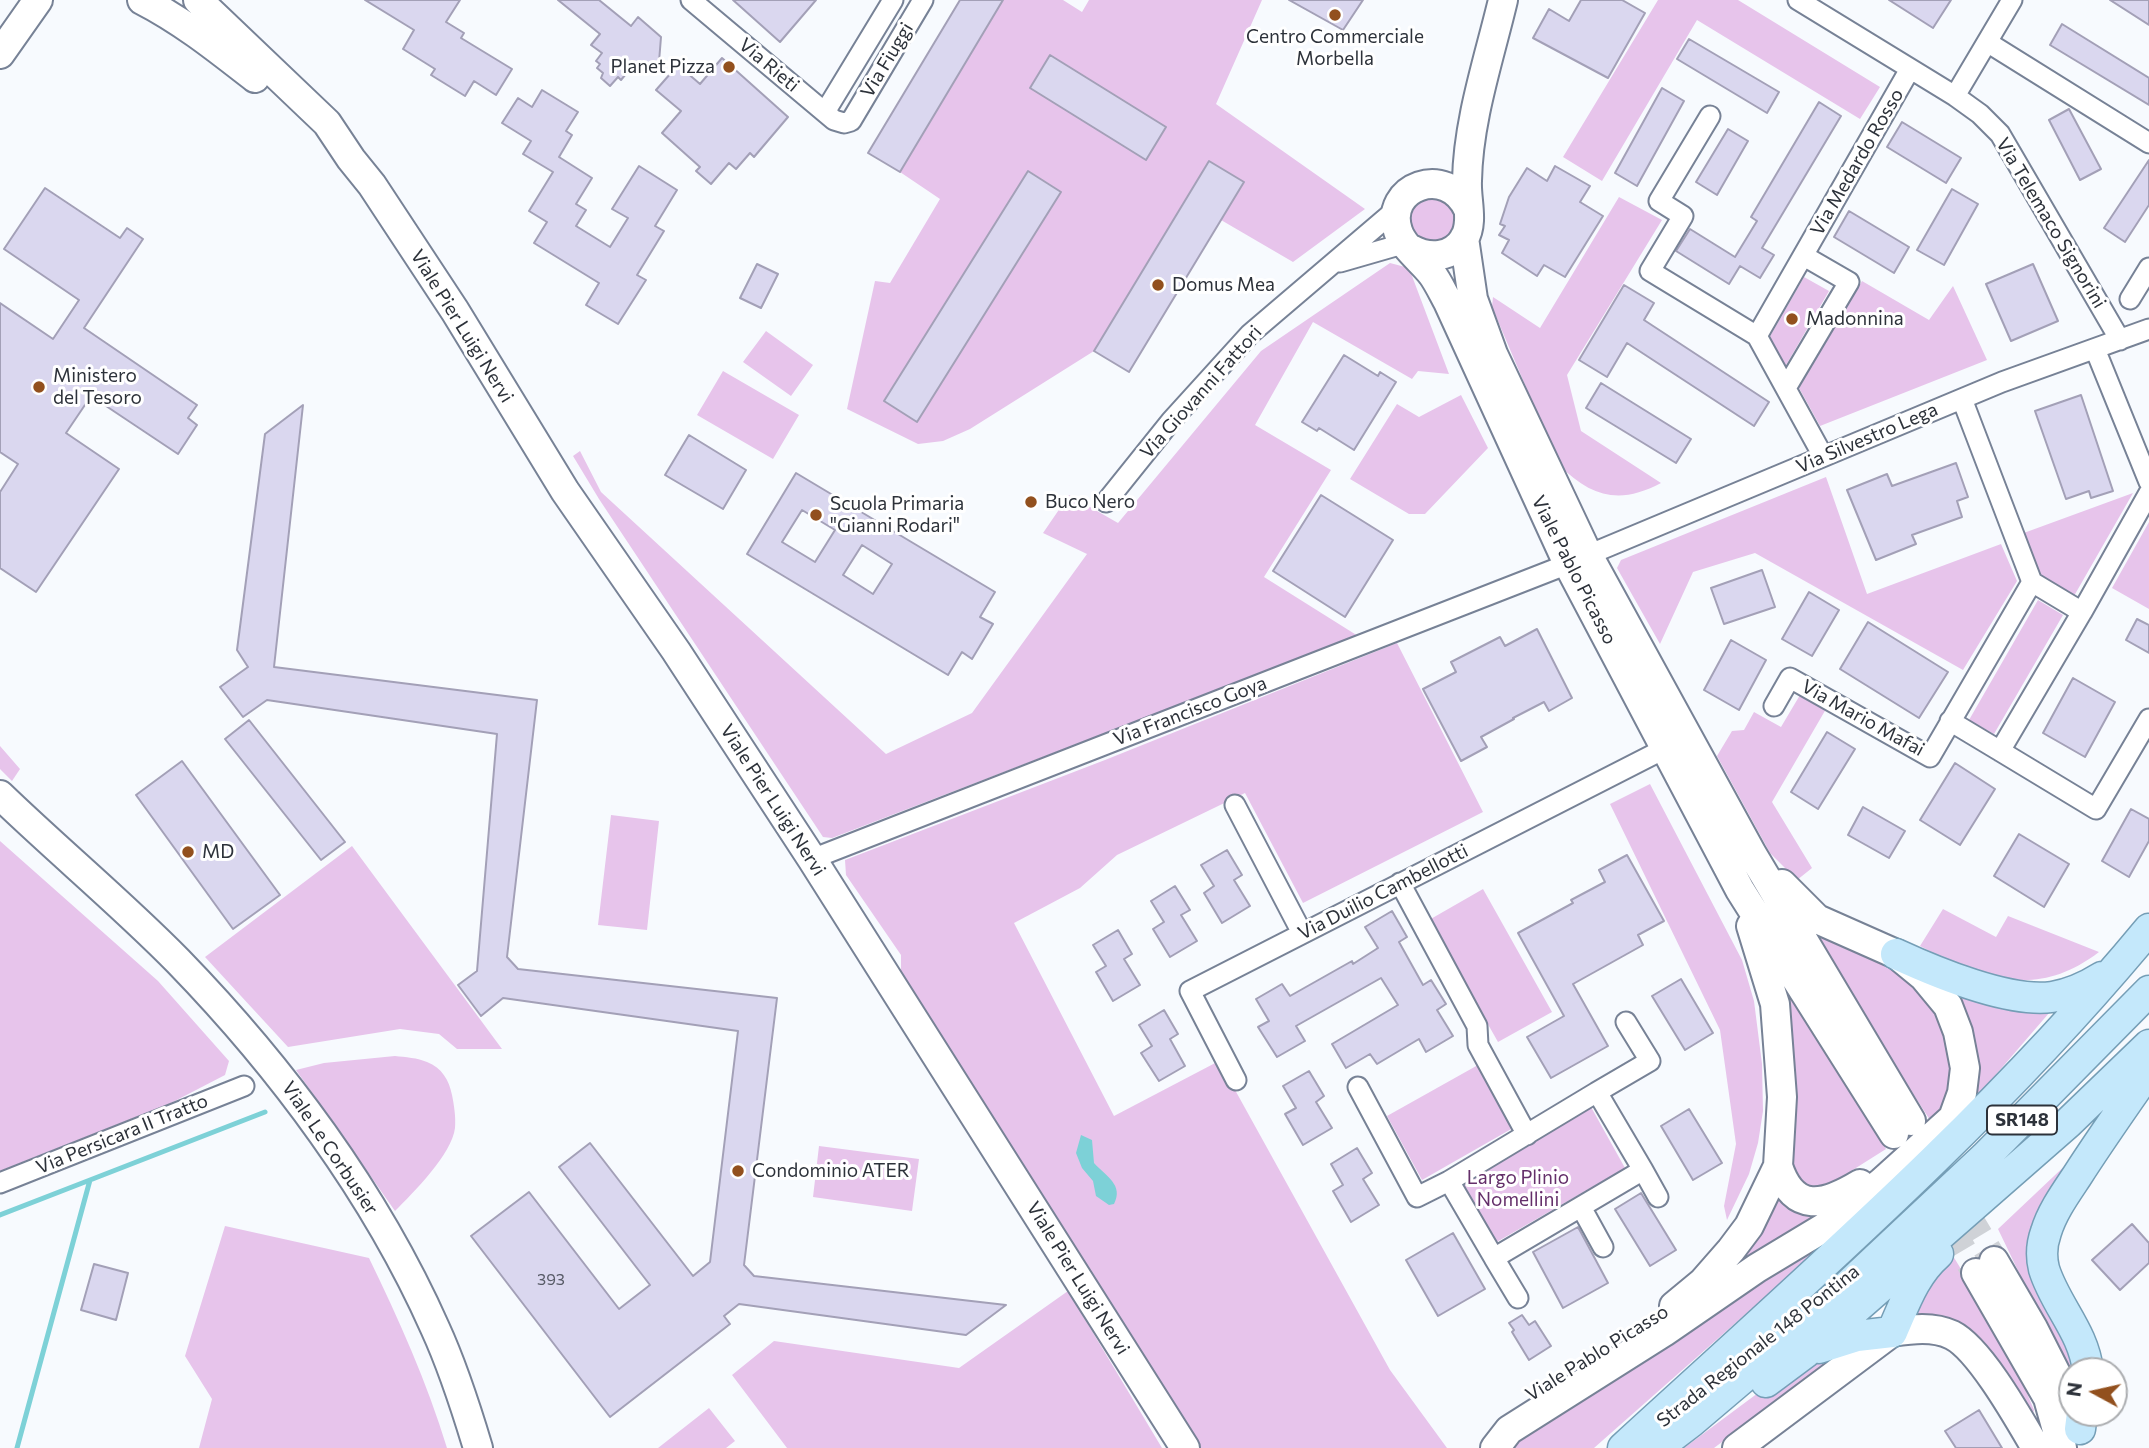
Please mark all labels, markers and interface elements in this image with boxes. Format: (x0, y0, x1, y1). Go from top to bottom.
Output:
marker: Centro Commerciale Morbella (1327, 7, 1343, 23)
street label: Via Fiuggi (856, 18, 918, 102)
place label: Centro Commerciale Morbella (1246, 26, 1424, 70)
street label: Via Rieti (734, 33, 804, 97)
place label: Planet Pizza (610, 56, 715, 78)
marker: Planet Pizza (721, 59, 737, 75)
street label: Via Medardo Rosso (1806, 85, 1908, 239)
street label: Via Telemaco Signorini (1991, 134, 2111, 312)
street label: Viale Pier Luigi Nervi (406, 245, 518, 407)
place label: Domus Mea (1172, 274, 1275, 296)
marker: Domus Mea (1150, 277, 1166, 293)
place label: Madonnina (1806, 308, 1904, 330)
marker: Madonnina (1784, 311, 1800, 327)
street label: Via Giovanni Fattori (1135, 321, 1267, 463)
place label: Ministero del Tesoro (53, 365, 142, 409)
marker: Ministero del Tesoro (31, 379, 47, 395)
street label: Via Silvestro Lega (1793, 398, 1941, 478)
place label: Buco Nero (1045, 491, 1135, 513)
street label: Viale Pablo Picasso (1527, 492, 1621, 648)
place label: Scuola Primaria "Gianni Rodari" (830, 493, 964, 537)
marker: Buco Nero (1023, 494, 1039, 510)
marker: Scuola Primaria "Gianni Rodari" (808, 507, 824, 523)
street label: Via Francisco Goya (1110, 671, 1270, 751)
street label: Via Mario Mafai (1798, 675, 1928, 761)
street label: Viale Pier Luigi Nervi (715, 720, 831, 880)
street label: Via Duilio Cambellotti (1294, 839, 1472, 945)
place label: MD (202, 841, 234, 863)
marker: MD (180, 844, 196, 860)
street label: Viale Le Corbusier (277, 1077, 383, 1219)
street label: Via Persicara II Tratto (33, 1089, 211, 1179)
road number: SR148 (1987, 1106, 2057, 1134)
place label: Condominio ATER (752, 1160, 909, 1182)
marker: Condominio ATER (730, 1163, 746, 1179)
park label: Largo Plinio Nomellini (1467, 1167, 1569, 1211)
street label: Viale Pier Luigi Nervi (1022, 1197, 1134, 1359)
street label: Strada Regionale 148 Pontina (1652, 1260, 1864, 1432)
house number: 393 (537, 1270, 565, 1290)
street label: Viale Pablo Picasso (1521, 1300, 1673, 1406)
north arrow (2058, 1357, 2128, 1427)
text: N (2061, 1381, 2086, 1398)

